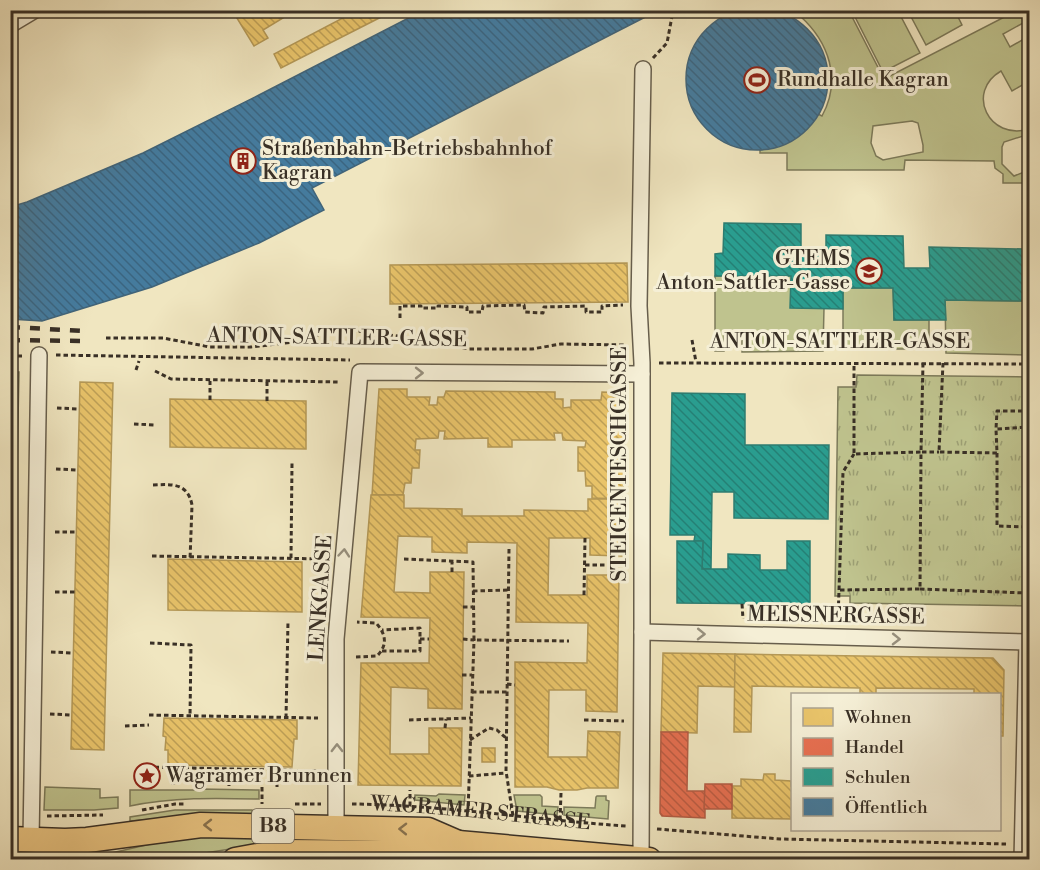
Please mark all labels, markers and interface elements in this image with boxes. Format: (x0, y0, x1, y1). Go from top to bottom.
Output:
sports icon: Rundhalle Kagran (742, 65, 772, 95)
place label: Rundhalle Kagran (777, 67, 949, 93)
place label: Straßenbahn-Betriebsbahnhof Kagran (262, 136, 554, 186)
building icon: Straßenbahn-Betriebsbahnhof Kagran (228, 146, 258, 176)
place label: GTEMS Anton-Sattler-Gasse (655, 246, 850, 296)
school or university icon: GTEMS Anton-Sattler-Gasse (854, 256, 884, 286)
street label: ANTON-SATTLER-GASSE (206, 323, 467, 353)
street label: ANTON-SATTLER-GASSE (709, 329, 970, 355)
street label: STEIGENTESCHGASSE (607, 346, 633, 582)
one-way arrow (414, 367, 423, 379)
street label: LENKGASSE (304, 534, 338, 662)
one-way arrow (337, 549, 350, 558)
street label: MEISSNERGASSE (747, 601, 925, 631)
one-way arrow (696, 627, 705, 640)
one-way arrow (891, 632, 900, 645)
legend (791, 693, 1001, 831)
text: Wohnen (844, 706, 912, 729)
text: Handel (845, 736, 905, 759)
one-way arrow (331, 743, 343, 752)
place icon: Wagramer Brunnen (132, 761, 162, 791)
place label: Wagramer Brunnen (165, 763, 353, 789)
text: Schulen (845, 766, 911, 789)
street label: WAGRAMER STRASSE (369, 791, 592, 836)
text: Öffentlich (845, 796, 928, 819)
road number: B8 (252, 809, 294, 843)
one-way arrow (203, 819, 212, 831)
one-way arrow (398, 823, 407, 835)

